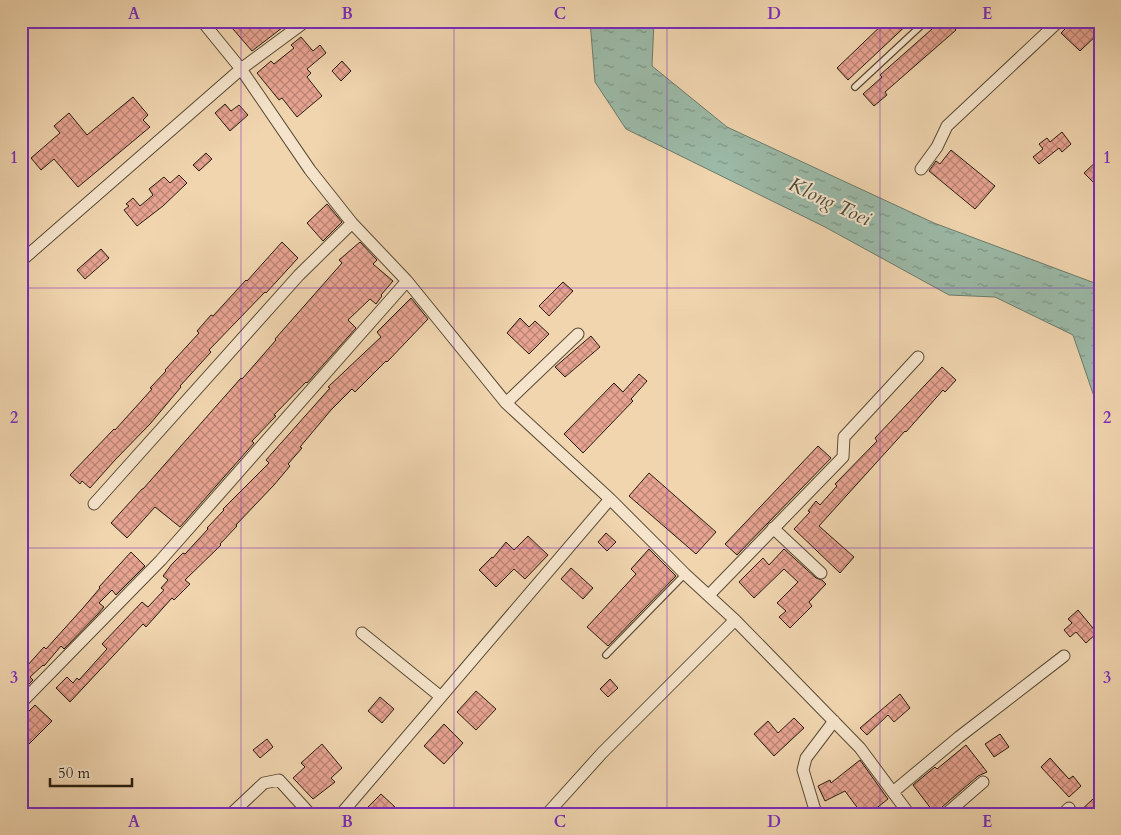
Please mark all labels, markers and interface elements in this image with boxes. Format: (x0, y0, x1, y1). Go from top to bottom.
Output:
text: A (128, 3, 140, 25)
text: B (341, 3, 353, 25)
text: C (554, 3, 566, 25)
text: D (767, 3, 781, 25)
text: E (982, 3, 992, 25)
text: 1 (10, 147, 18, 169)
text: 1 (1103, 147, 1111, 169)
water label: Klong Toei (784, 171, 876, 233)
text: 2 (10, 407, 18, 429)
text: 2 (1103, 407, 1111, 429)
text: 3 (10, 667, 18, 689)
text: 3 (1103, 667, 1111, 689)
scale bar (50, 755, 132, 787)
text: 50 m (58, 763, 90, 783)
text: A (128, 811, 140, 833)
text: B (341, 811, 353, 833)
text: C (554, 811, 566, 833)
text: D (767, 811, 781, 833)
text: E (982, 811, 992, 833)

